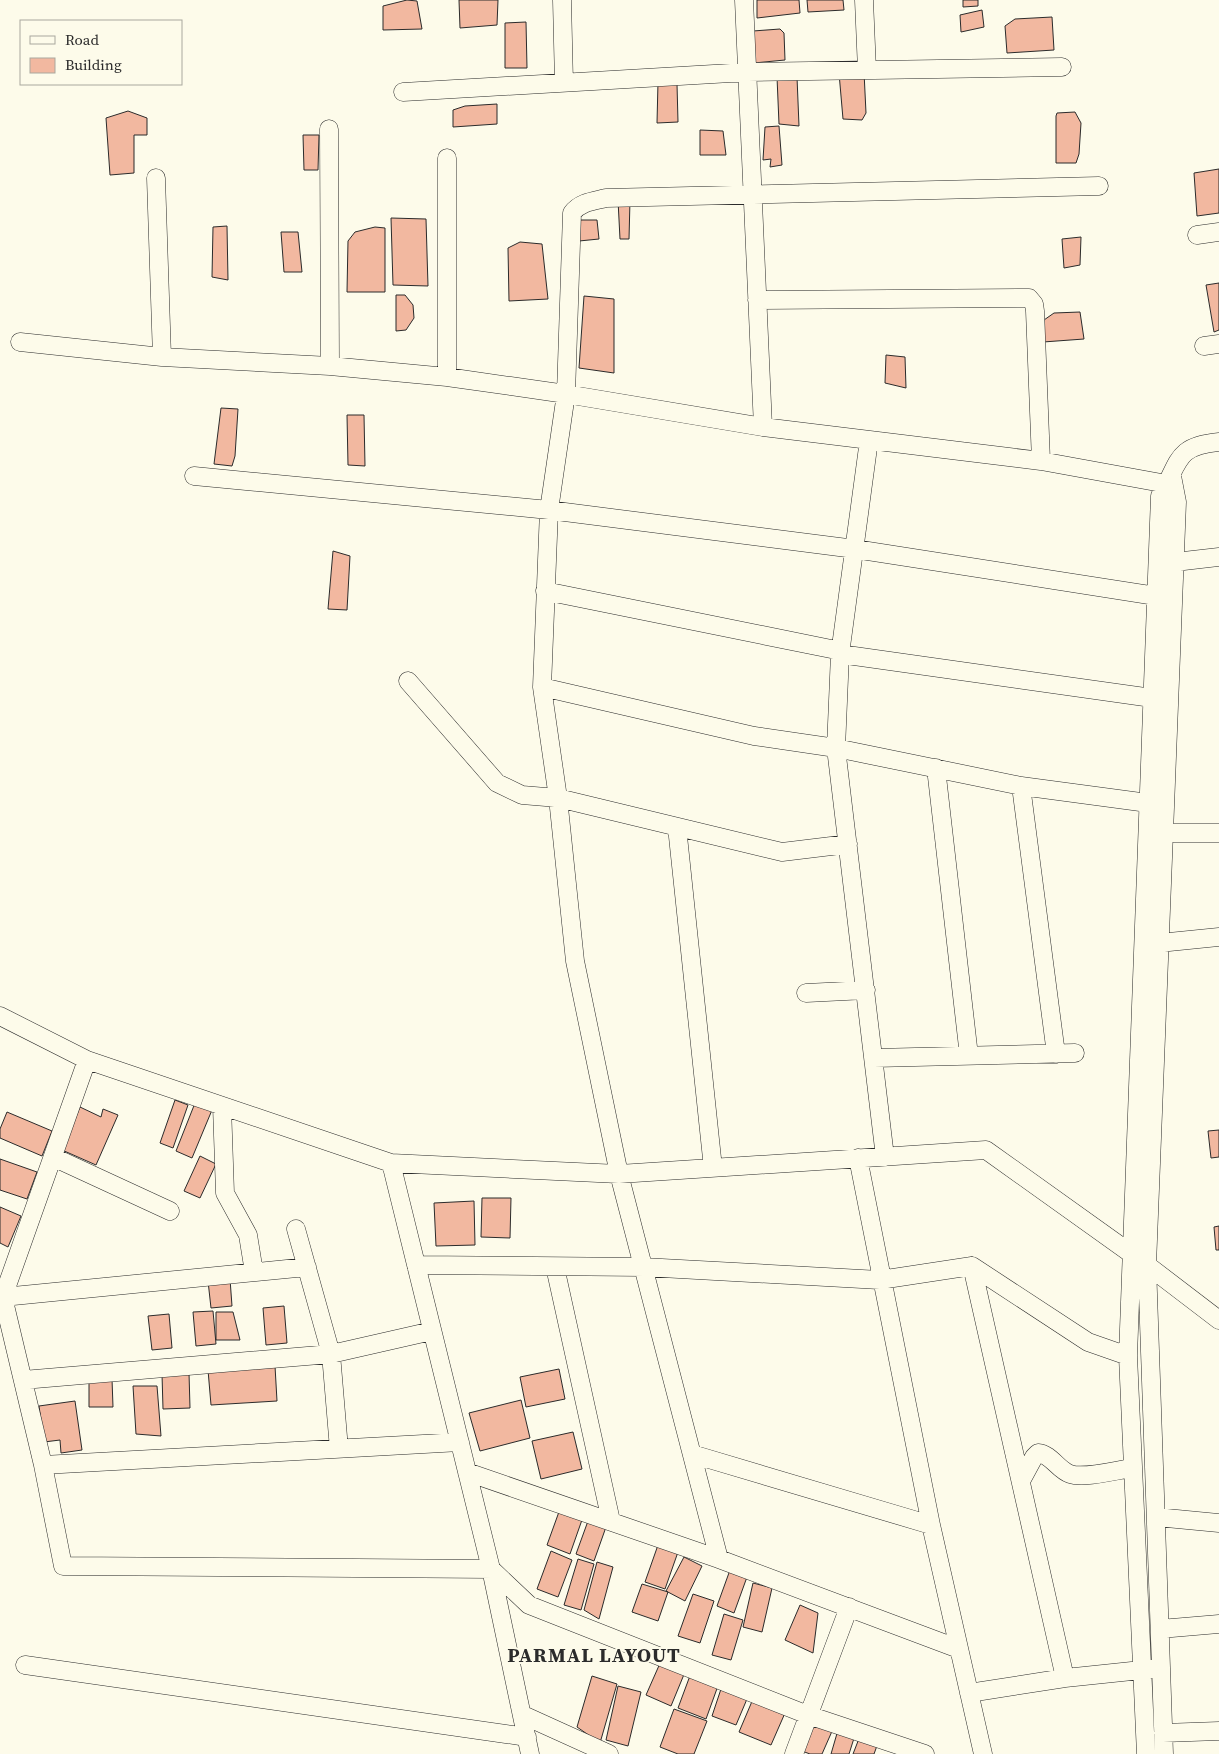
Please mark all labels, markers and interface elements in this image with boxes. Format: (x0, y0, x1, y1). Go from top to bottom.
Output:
legend (20, 20, 182, 85)
text: Road (65, 29, 99, 50)
text: Building (65, 54, 122, 75)
district label: PARMAL LAYOUT (507, 1641, 681, 1669)

